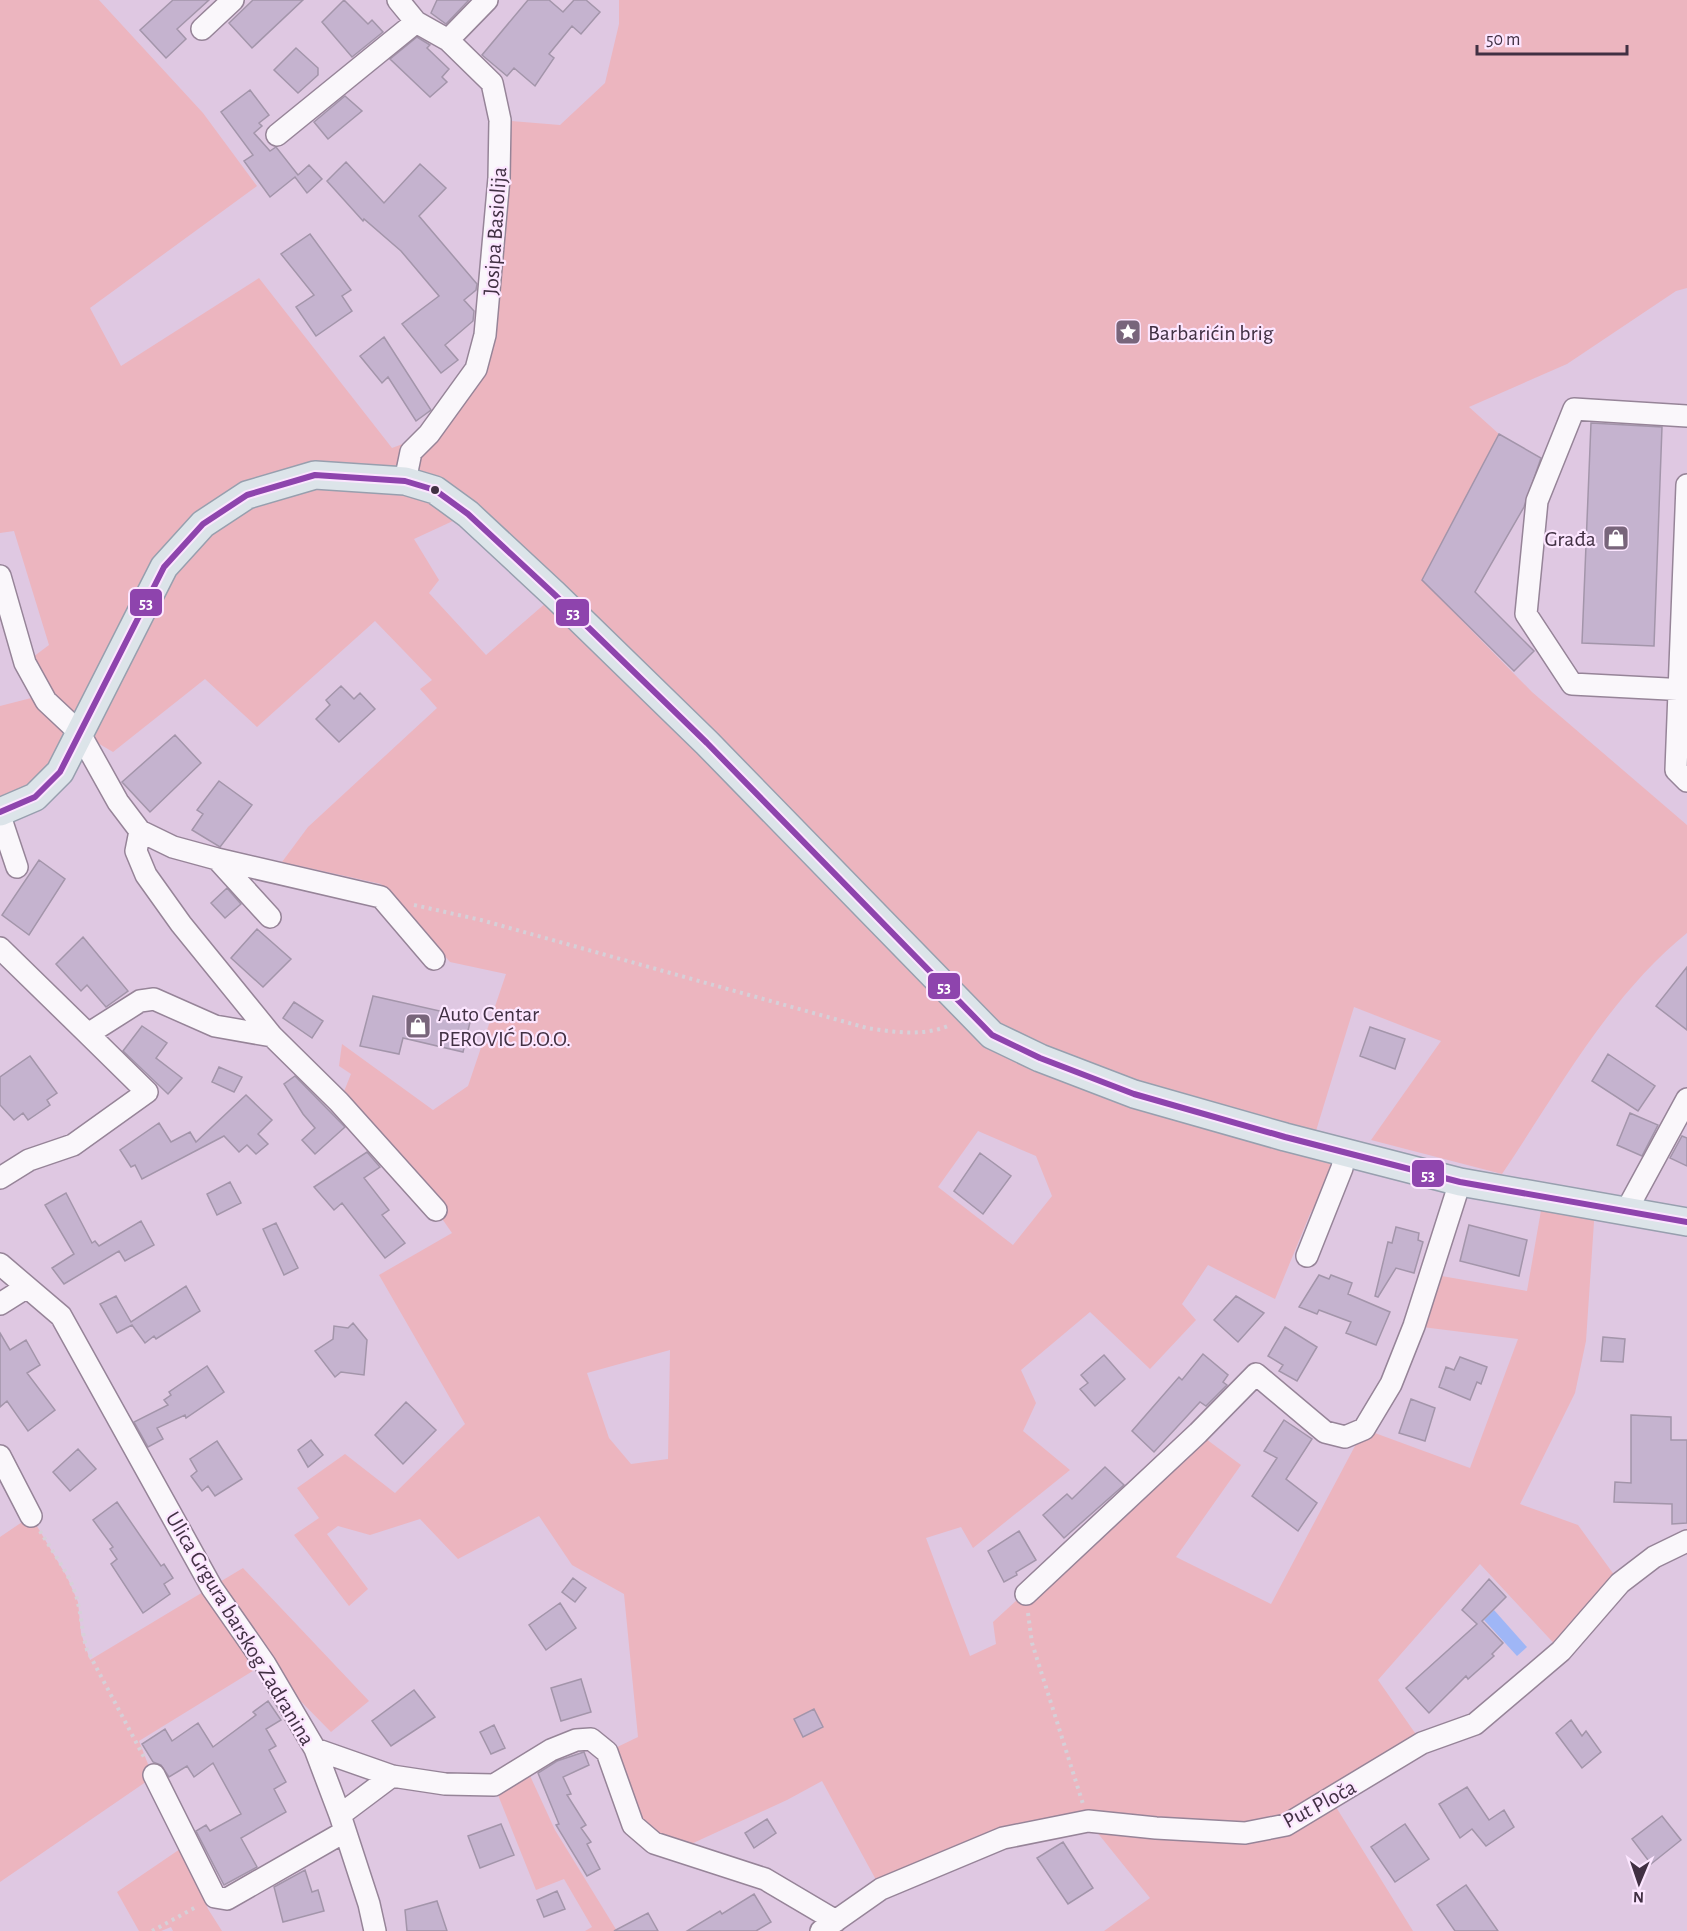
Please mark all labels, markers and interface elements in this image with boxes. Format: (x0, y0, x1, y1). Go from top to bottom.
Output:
scale bar (1477, 18, 1627, 56)
text: 50 m (1486, 31, 1520, 49)
street label: Josipa Basiolija (480, 166, 510, 296)
place icon: Barbarićin brig (1113, 317, 1143, 347)
place label: Barbarićin brig (1148, 322, 1274, 344)
unlabelled marker (429, 484, 441, 496)
shop icon: Građa (1601, 523, 1631, 553)
place label: Građa (1545, 528, 1596, 550)
line badge: 53 (129, 588, 163, 617)
text: 53 (139, 595, 153, 611)
line badge: 53 (555, 598, 590, 627)
text: 53 (566, 605, 580, 621)
line badge: 53 (927, 972, 961, 1000)
text: 53 (937, 979, 951, 995)
place label: Auto Centar PEROVIĆ D.O.O. (438, 1003, 571, 1050)
shop icon: Auto Centar PEROVIĆ D.O.O. (403, 1011, 433, 1041)
line badge: 53 (1411, 1159, 1445, 1188)
text: 53 (1421, 1167, 1435, 1183)
street label: Ulica Grgura barskog Zadranina (162, 1508, 319, 1749)
street label: Put Ploča (1279, 1776, 1360, 1832)
north arrow (1609, 1853, 1669, 1913)
text: N (1633, 1889, 1644, 1905)

